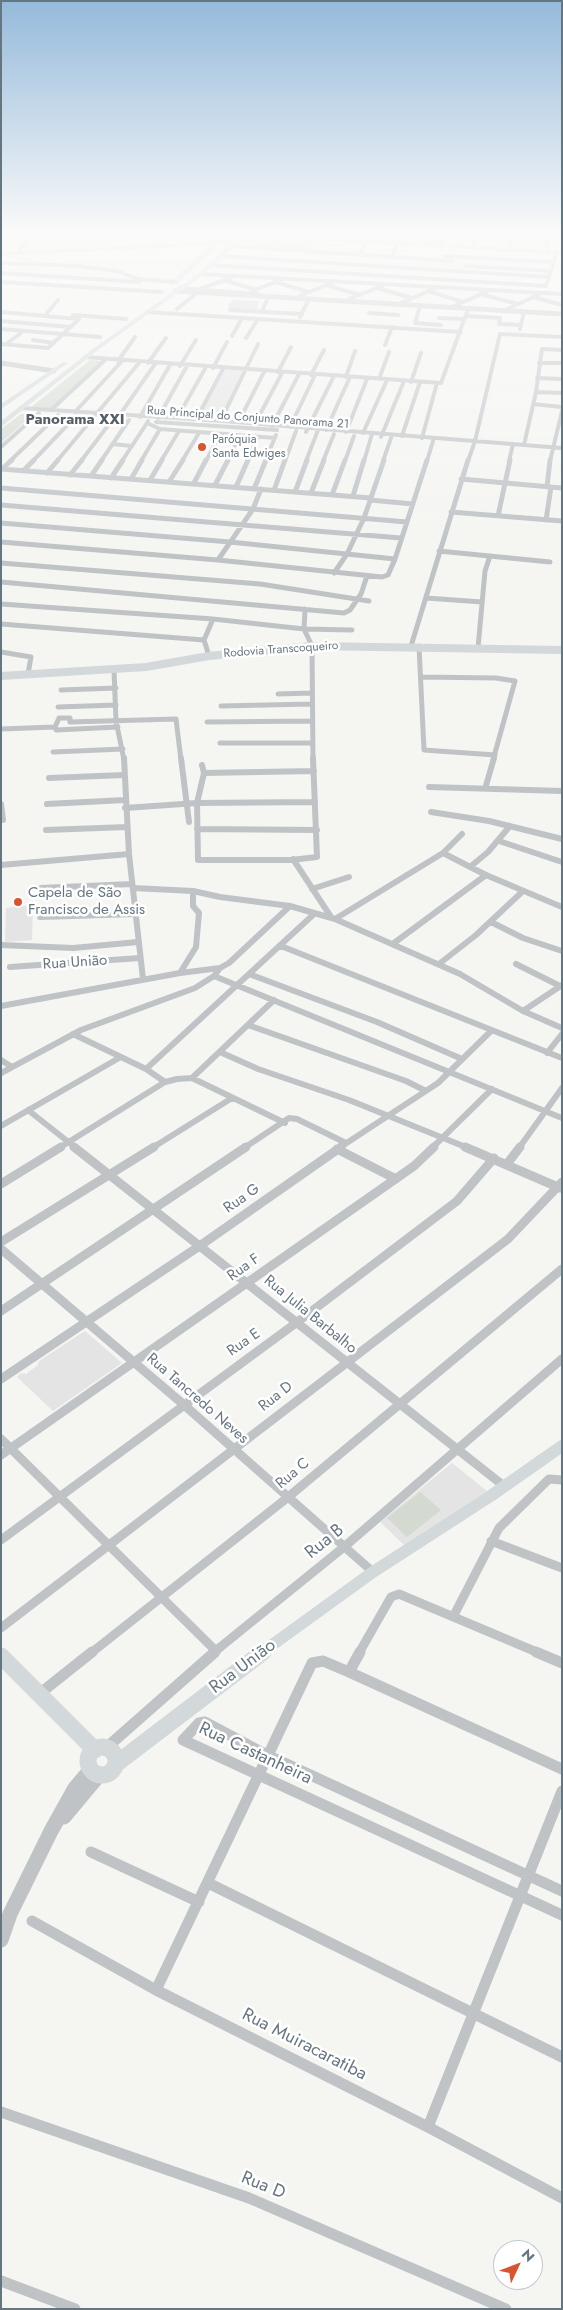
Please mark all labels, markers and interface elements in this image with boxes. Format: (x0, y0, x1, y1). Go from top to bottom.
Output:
street label: Rua Principal do Conjunto Panorama 21 (147, 404, 349, 432)
district label: Panorama XXI (26, 411, 124, 429)
place label: Paróquia Santa Edwiges (212, 433, 285, 461)
marker: Paróquia Santa Edwiges (196, 441, 208, 453)
street label: Rodovia Transcoqueiro (223, 639, 339, 661)
place label: Capela de São Francisco de Assis (28, 884, 145, 919)
marker: Capela de São Francisco de Assis (12, 896, 24, 908)
street label: Rua União (42, 952, 108, 974)
street label: Rua G (221, 1180, 263, 1218)
street label: Rua F (224, 1250, 264, 1286)
street label: Rua Julia Barbalho (260, 1272, 360, 1358)
street label: Rua E (224, 1325, 264, 1361)
street label: Rua Tancredo Neves (142, 1350, 252, 1448)
street label: Rua D (255, 1378, 297, 1416)
street label: Rua C (273, 1455, 313, 1493)
street label: Rua B (301, 1520, 349, 1564)
street label: Rua União (206, 1635, 280, 1699)
street label: Rua Castanheira (195, 1718, 315, 1790)
street label: Rua Muiracaratiba (238, 2004, 370, 2086)
street label: Rua D (238, 2167, 288, 2205)
north arrow (493, 2240, 543, 2290)
text: N (517, 2245, 539, 2266)

